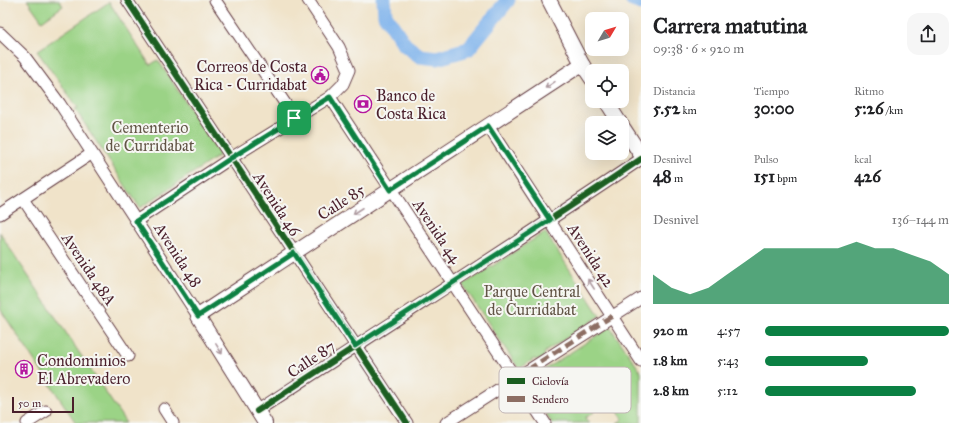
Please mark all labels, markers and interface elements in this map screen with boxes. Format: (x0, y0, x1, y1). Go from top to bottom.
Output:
north arrow (585, 12, 629, 56)
map controls (585, 12, 629, 160)
text: Carrera matutina (653, 12, 807, 39)
button: share (907, 13, 949, 55)
text: 09:38 · 6 × 920 m (653, 41, 744, 57)
place label: Correos de Costa Rica - Curridabat (194, 57, 307, 94)
button: locate (585, 64, 629, 108)
public building icon: Correos de Costa Rica - Curridabat (310, 65, 330, 85)
one-way arrow (545, 81, 556, 89)
text: Distancia (653, 85, 696, 98)
text: Tiempo (754, 85, 789, 98)
text: Ritmo (854, 85, 884, 98)
place label: Banco de Costa Rica (376, 86, 446, 123)
bank icon: Banco de Costa Rica (353, 94, 373, 114)
text: 5.52 (653, 98, 680, 119)
text: 30:00 (754, 98, 794, 119)
text: 5:26 (854, 98, 884, 119)
pin (277, 101, 311, 135)
text: km (680, 104, 697, 117)
text: /km (884, 104, 903, 117)
icon: arrive (283, 107, 305, 129)
button: layers (585, 116, 629, 160)
park label: Cementerio de Curridabat (106, 118, 195, 155)
text: Desnivel (653, 153, 692, 166)
text: Pulso (754, 153, 778, 166)
text: kcal (854, 153, 872, 166)
text: 48 (653, 166, 672, 187)
text: 151 (754, 166, 775, 187)
text: 426 (854, 166, 881, 187)
street label: Avenida 46 (249, 168, 305, 240)
text: m (672, 172, 683, 185)
text: bpm (775, 172, 797, 185)
street label: Calle 85 (314, 179, 369, 224)
street label: Avenida 44 (408, 194, 466, 268)
one-way arrow (352, 208, 364, 216)
text: Desnivel (653, 212, 699, 228)
text: 136–144 m (892, 212, 949, 228)
street label: Avenida 48 (150, 218, 206, 291)
street label: Avenida 42 (563, 219, 619, 291)
street label: Avenida 48A (57, 228, 120, 309)
one-way arrow (587, 279, 595, 290)
park label: Parque Central de Curridabat (484, 282, 581, 319)
text: 920 m (653, 323, 688, 339)
text: 4:57 (717, 323, 741, 339)
street label: Calle 87 (284, 336, 338, 382)
one-way arrow (215, 343, 223, 355)
place label: Condominios El Abrevadero (37, 351, 130, 388)
text: 1.8 km (653, 353, 688, 369)
text: 5:43 (717, 353, 739, 369)
building icon: Condominios El Abrevadero (14, 359, 34, 379)
legend (499, 367, 631, 413)
text: Ciclovía (532, 375, 569, 388)
text: 2.8 km (653, 383, 689, 399)
text: 5:12 (717, 383, 738, 399)
text: Sendero (532, 393, 569, 406)
scale bar (12, 395, 74, 414)
text: 50 m (18, 397, 41, 410)

